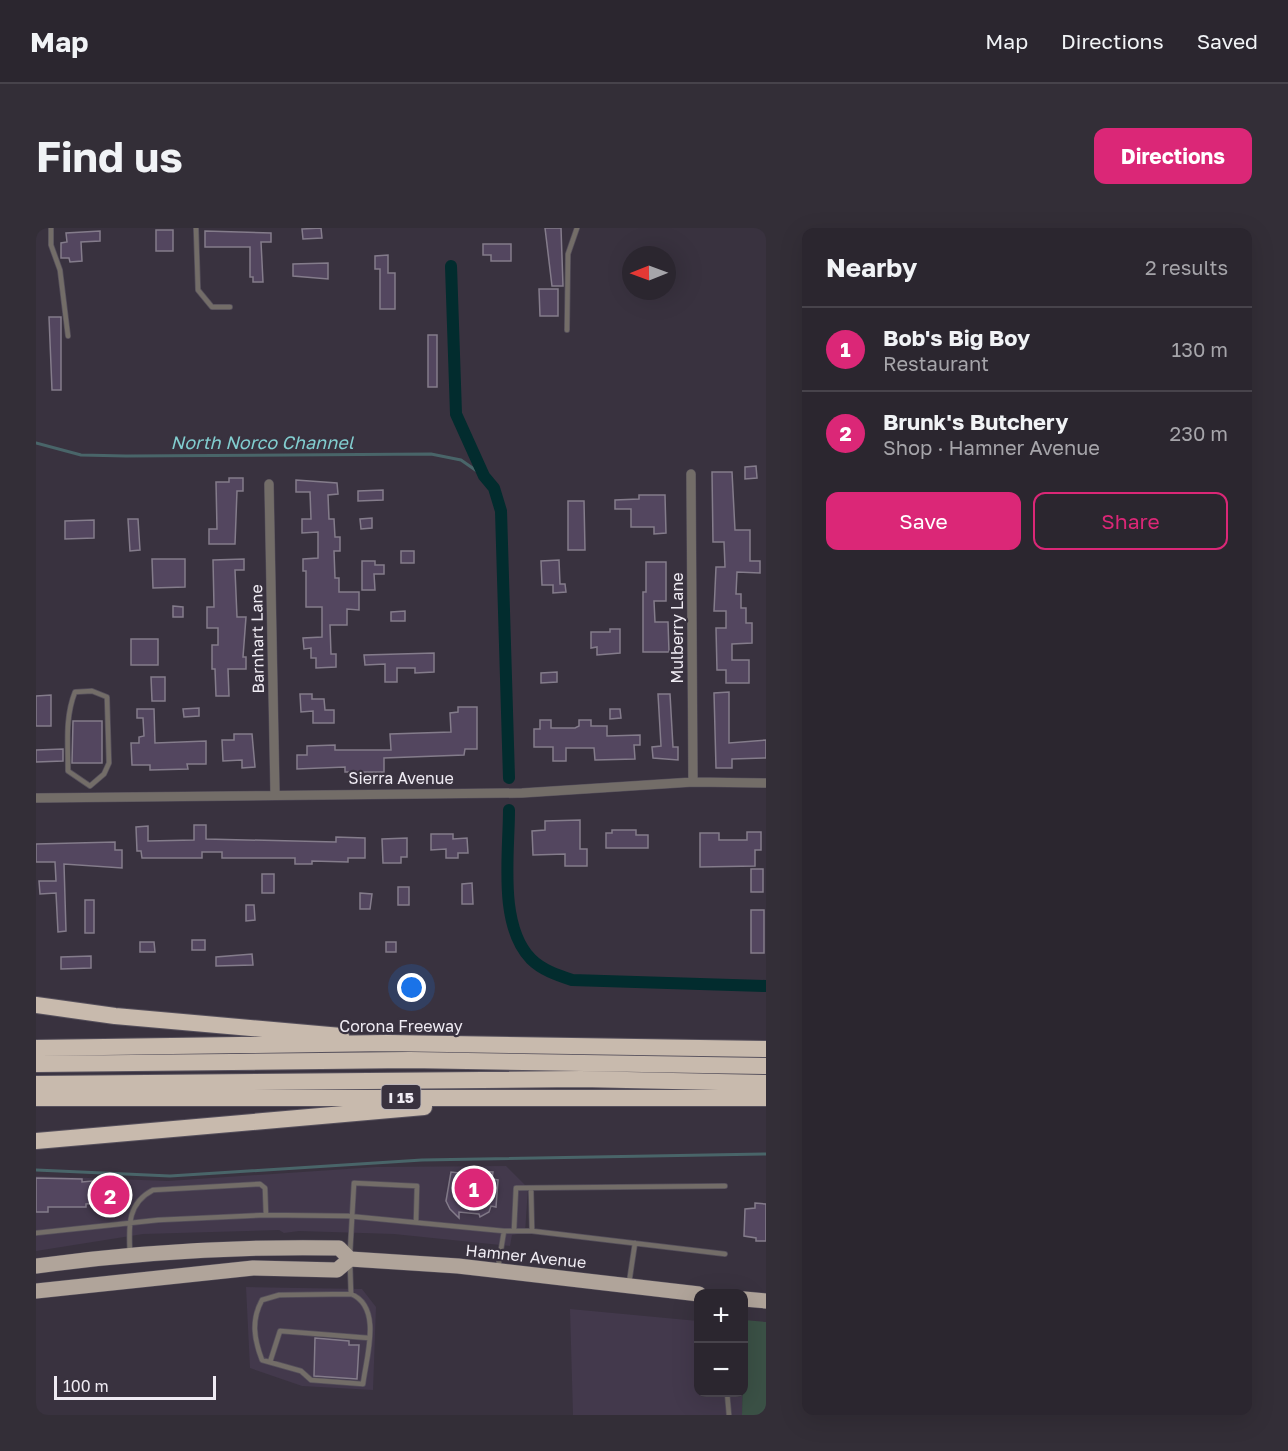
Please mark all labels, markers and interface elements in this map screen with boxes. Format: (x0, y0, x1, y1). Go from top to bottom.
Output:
text: Map (30, 25, 88, 58)
text: Map (985, 28, 1028, 54)
text: Directions (1061, 28, 1164, 54)
text: Saved (1197, 28, 1258, 54)
button: Directions (1094, 128, 1252, 184)
text: Find us (36, 131, 183, 181)
north arrow (622, 246, 676, 300)
text: Nearby (826, 252, 917, 283)
text: 2 results (1145, 255, 1228, 279)
text: Bob's Big Boy (883, 324, 1030, 351)
text: 1 (840, 337, 851, 361)
text: 130 m (1172, 337, 1228, 361)
text: Restaurant (883, 351, 989, 375)
text: Brunk's Butchery (883, 408, 1068, 435)
text: 2 (839, 421, 852, 445)
text: 230 m (1170, 421, 1228, 445)
water label: North Norco Channel (171, 431, 355, 453)
text: Shop · Hamner Avenue (883, 435, 1100, 459)
button: Save (826, 492, 1021, 550)
button: Share (1033, 492, 1228, 550)
street label: Mulberry Lane (667, 572, 687, 684)
street label: Barnhart Lane (246, 584, 268, 694)
street label: Sierra Avenue (348, 768, 454, 788)
your location (397, 973, 426, 1002)
street label: Corona Freeway (339, 1016, 463, 1036)
road number: I 15 (382, 1085, 421, 1109)
pin: 1 (454, 1166, 494, 1210)
pin: 2 (90, 1172, 130, 1218)
street label: Hamner Avenue (465, 1240, 587, 1272)
map controls (694, 1289, 748, 1397)
button: + (694, 1289, 748, 1343)
button: − (694, 1343, 748, 1397)
scale bar (54, 1373, 216, 1400)
text: 100 m (63, 1376, 109, 1396)

